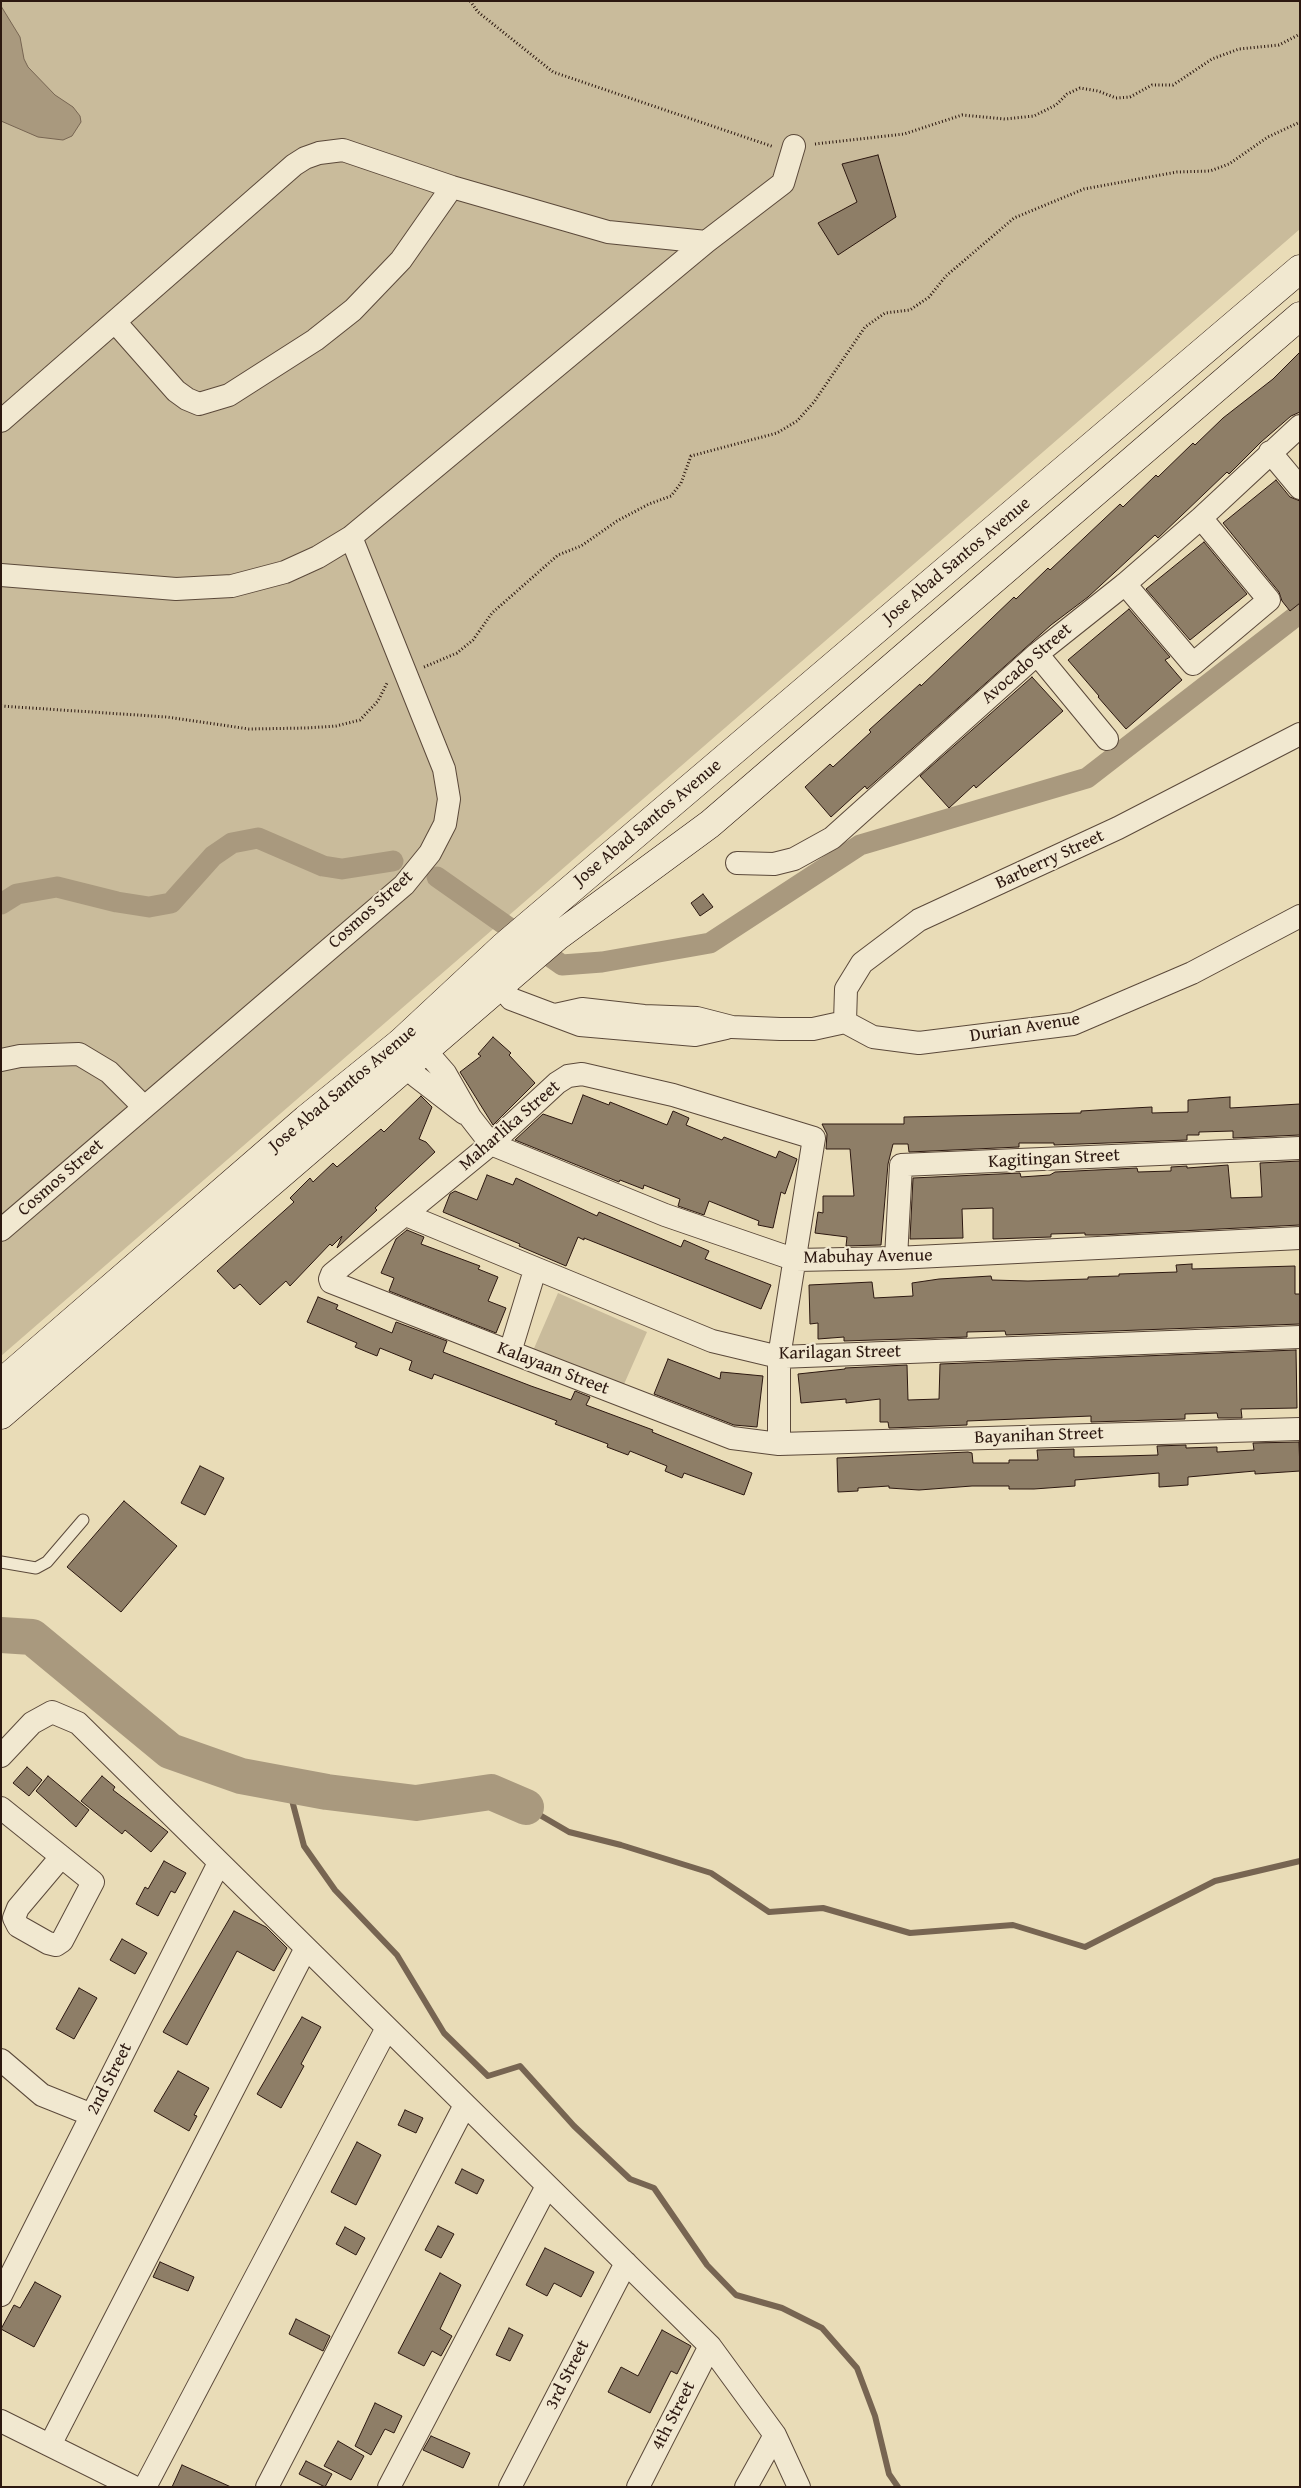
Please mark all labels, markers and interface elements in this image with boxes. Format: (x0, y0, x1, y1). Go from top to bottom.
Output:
street label: Jose Abad Santos Avenue (879, 493, 1035, 629)
street label: Avocado Street (977, 619, 1077, 709)
street label: Jose Abad Santos Avenue (570, 755, 726, 891)
street label: Barberry Street (992, 825, 1108, 895)
street label: Cosmos Street (324, 866, 418, 954)
street label: Durian Avenue (968, 1009, 1082, 1047)
street label: Jose Abad Santos Avenue (265, 1021, 421, 1157)
street label: Maharlika Street (455, 1076, 565, 1176)
street label: Cosmos Street (14, 1135, 108, 1221)
street label: Kagitingan Street (988, 1145, 1120, 1173)
street label: Mabuhay Avenue (803, 1245, 933, 1269)
street label: Kalayaan Street (494, 1338, 612, 1400)
street label: Karilagan Street (779, 1341, 901, 1365)
street label: Bayanihan Street (974, 1423, 1104, 1449)
street label: 2nd Street (83, 2039, 137, 2119)
street label: 3rd Street (541, 2337, 595, 2413)
street label: 4th Street (647, 2378, 701, 2454)

